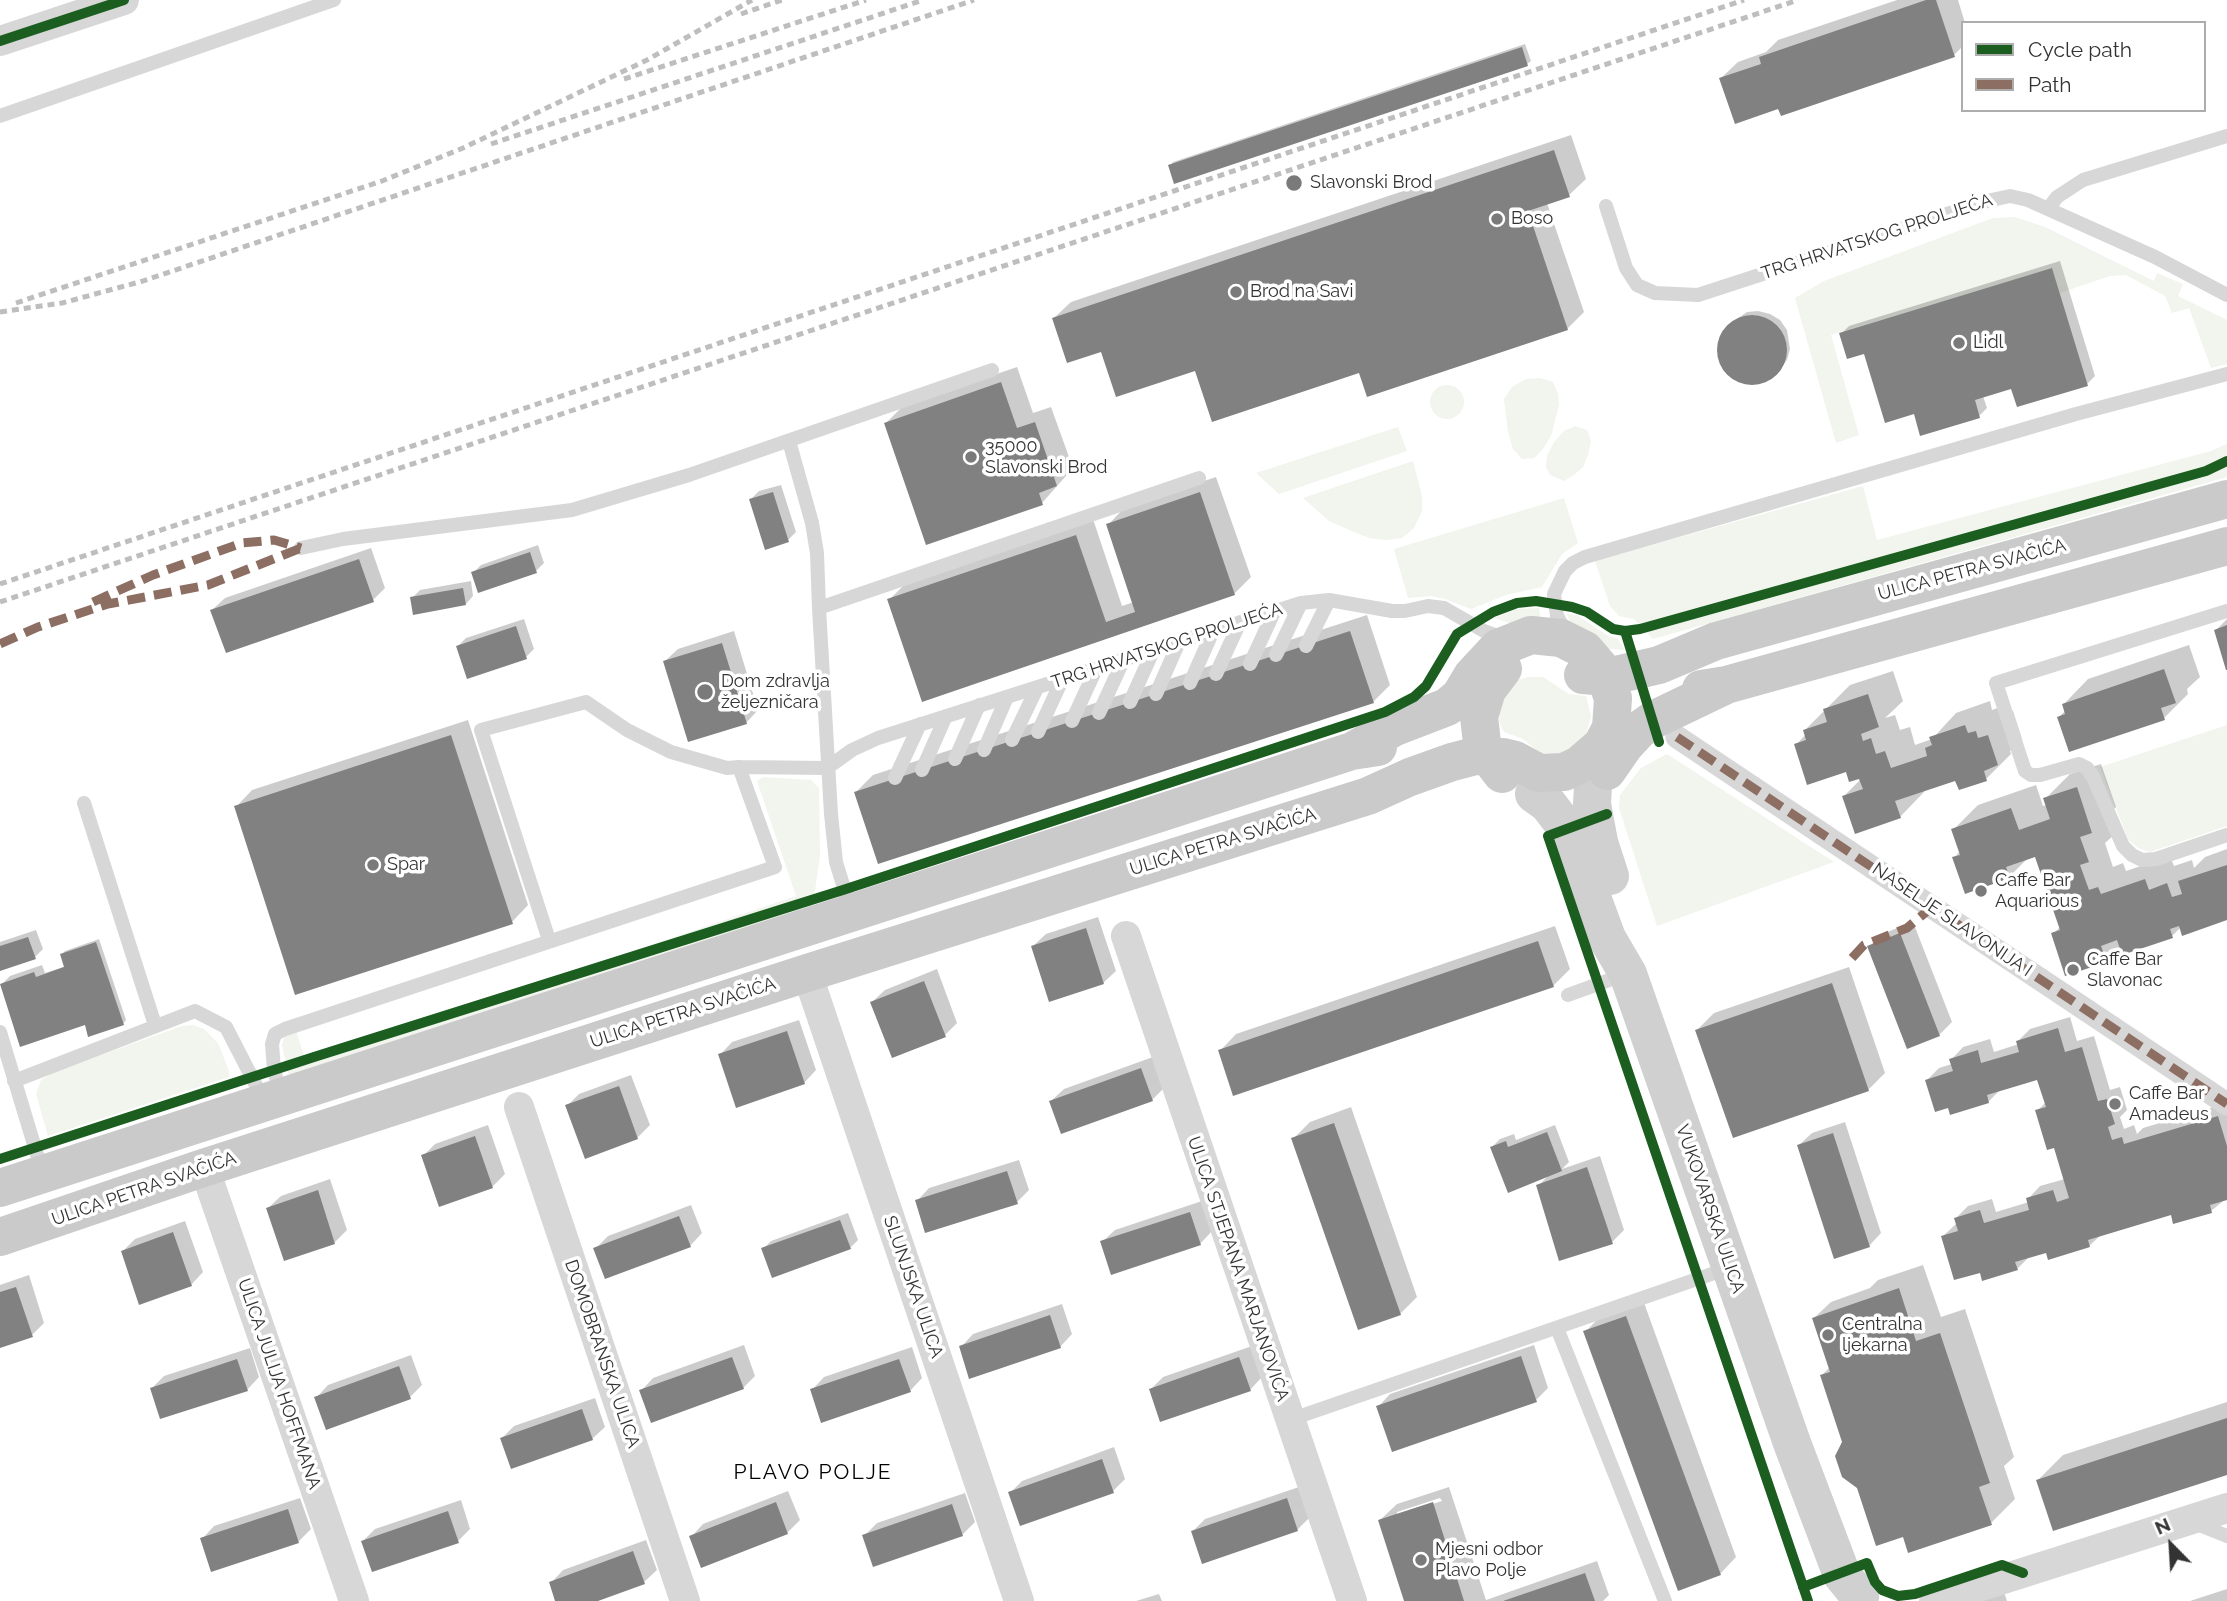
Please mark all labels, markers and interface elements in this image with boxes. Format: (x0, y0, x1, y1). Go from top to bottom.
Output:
legend (1961, 21, 2206, 112)
text: Cycle path (2028, 37, 2132, 62)
text: Path (2028, 72, 2072, 97)
place label: Slavonski Brod (1310, 172, 1432, 194)
marker: Slavonski Brod (1284, 173, 1304, 193)
street label: TRG HRVATSKOG PROLJEĆA (1759, 189, 1995, 285)
place label: Boso (1511, 208, 1553, 230)
marker: Boso (1489, 211, 1505, 227)
place label: Brod na Savi (1250, 281, 1353, 303)
marker: Brod na Savi (1228, 284, 1244, 300)
place label: Lidl (1973, 332, 2004, 354)
marker: Lidl (1951, 335, 1967, 351)
place label: 35000 Slavonski Brod (985, 436, 1107, 478)
marker: 35000 Slavonski Brod (963, 449, 979, 465)
street label: ULICA PETRA SVAČIĆA (1876, 535, 2068, 605)
street label: TRG HRVATSKOG PROLJEĆA (1049, 598, 1285, 694)
place label: Dom zdravlja željezničara (721, 671, 830, 714)
marker: Dom zdravlja željezničara (695, 682, 715, 702)
street label: ULICA PETRA SVAČIĆA (1127, 803, 1319, 881)
place label: Spar (387, 854, 425, 876)
marker: Spar (365, 857, 381, 873)
street label: NASELJE SLAVONIJA I (1868, 858, 2036, 982)
place label: Caffe Bar Aquarious (1995, 870, 2079, 912)
marker: Caffe Bar Aquarious (1973, 883, 1989, 899)
place label: Caffe Bar Slavonac (2087, 949, 2163, 992)
marker: Caffe Bar Slavonac (2065, 962, 2081, 978)
street label: ULICA PETRA SVAČIĆA (588, 973, 778, 1053)
place label: Caffe Bar Amadeus (2129, 1083, 2209, 1126)
marker: Caffe Bar Amadeus (2107, 1096, 2123, 1112)
street label: VUKOVARSKA ULICA (1671, 1122, 1749, 1296)
street label: ULICA STJEPANA MARJANOVIĆA (1182, 1134, 1294, 1404)
street label: ULICA PETRA SVAČIĆA (49, 1147, 239, 1231)
street label: SLUNJSKA ULICA (879, 1213, 947, 1361)
street label: DOMOBRANSKA ULICA (560, 1257, 644, 1451)
street label: ULICA JULIJA HOFFMANA (233, 1276, 325, 1492)
place label: Centralna ljekarna (1842, 1314, 1923, 1356)
marker: Centralna ljekarna (1820, 1327, 1836, 1343)
district label: PLAVO POLJE (735, 1460, 891, 1486)
north arrow (2136, 1510, 2206, 1580)
text: N (2151, 1513, 2174, 1539)
place label: Mjesni odbor Plavo Polje (1435, 1539, 1543, 1582)
marker: Mjesni odbor Plavo Polje (1413, 1552, 1429, 1568)

